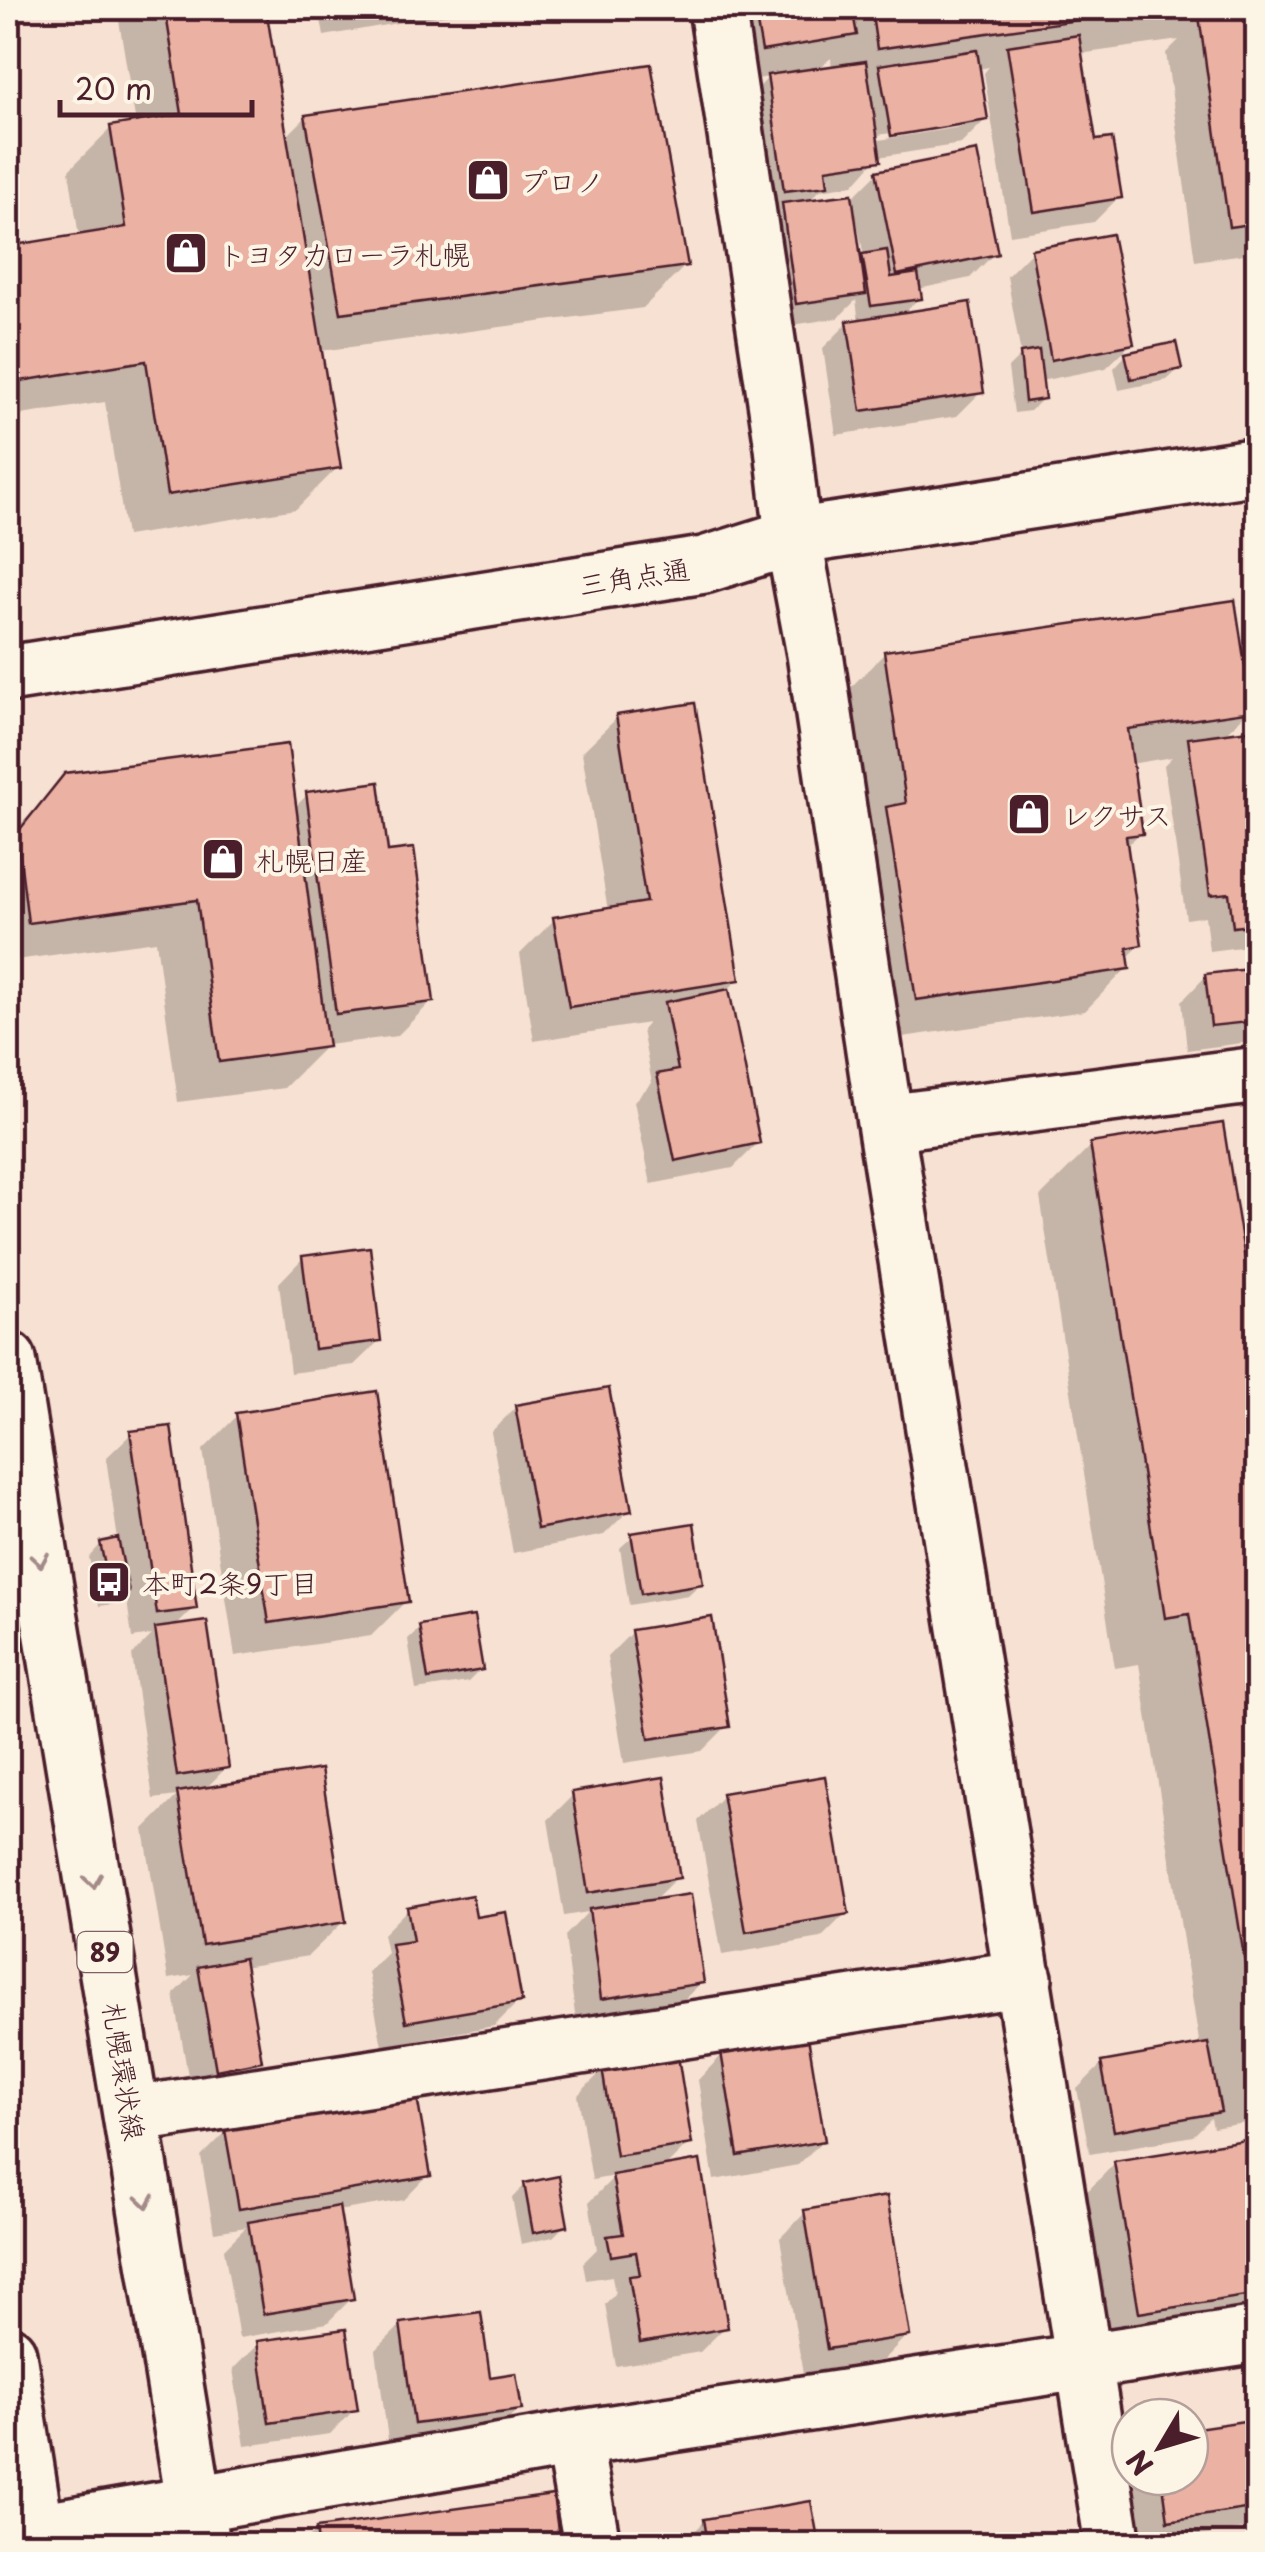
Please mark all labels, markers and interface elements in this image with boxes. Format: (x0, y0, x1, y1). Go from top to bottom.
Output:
scale bar (60, 55, 252, 117)
text: 20 m (75, 65, 152, 110)
shop icon: プロノ (465, 157, 511, 203)
place label: プロノ (520, 159, 604, 202)
shop icon: トヨタカローラ札幌 (163, 230, 209, 276)
place label: トヨタカローラ札幌 (218, 232, 470, 275)
street label: 三角点通 (575, 546, 693, 606)
shop icon: レクサス (1006, 791, 1052, 837)
place label: レクサス (1062, 793, 1172, 836)
shop icon: 札幌日産 (200, 836, 246, 882)
place label: 札幌日産 (256, 838, 368, 881)
one-way arrow (29, 1552, 50, 1568)
bus stop icon: 本町2条9丁目 (86, 1559, 132, 1605)
place label: 本町2条9丁目 (142, 1561, 318, 1604)
one-way arrow (82, 1873, 103, 1889)
road number: 89 (78, 1932, 132, 1972)
street label: 札幌環状線 (93, 1998, 157, 2144)
one-way arrow (135, 2193, 156, 2210)
north arrow (1110, 2397, 1210, 2497)
text: N (1115, 2441, 1163, 2485)

